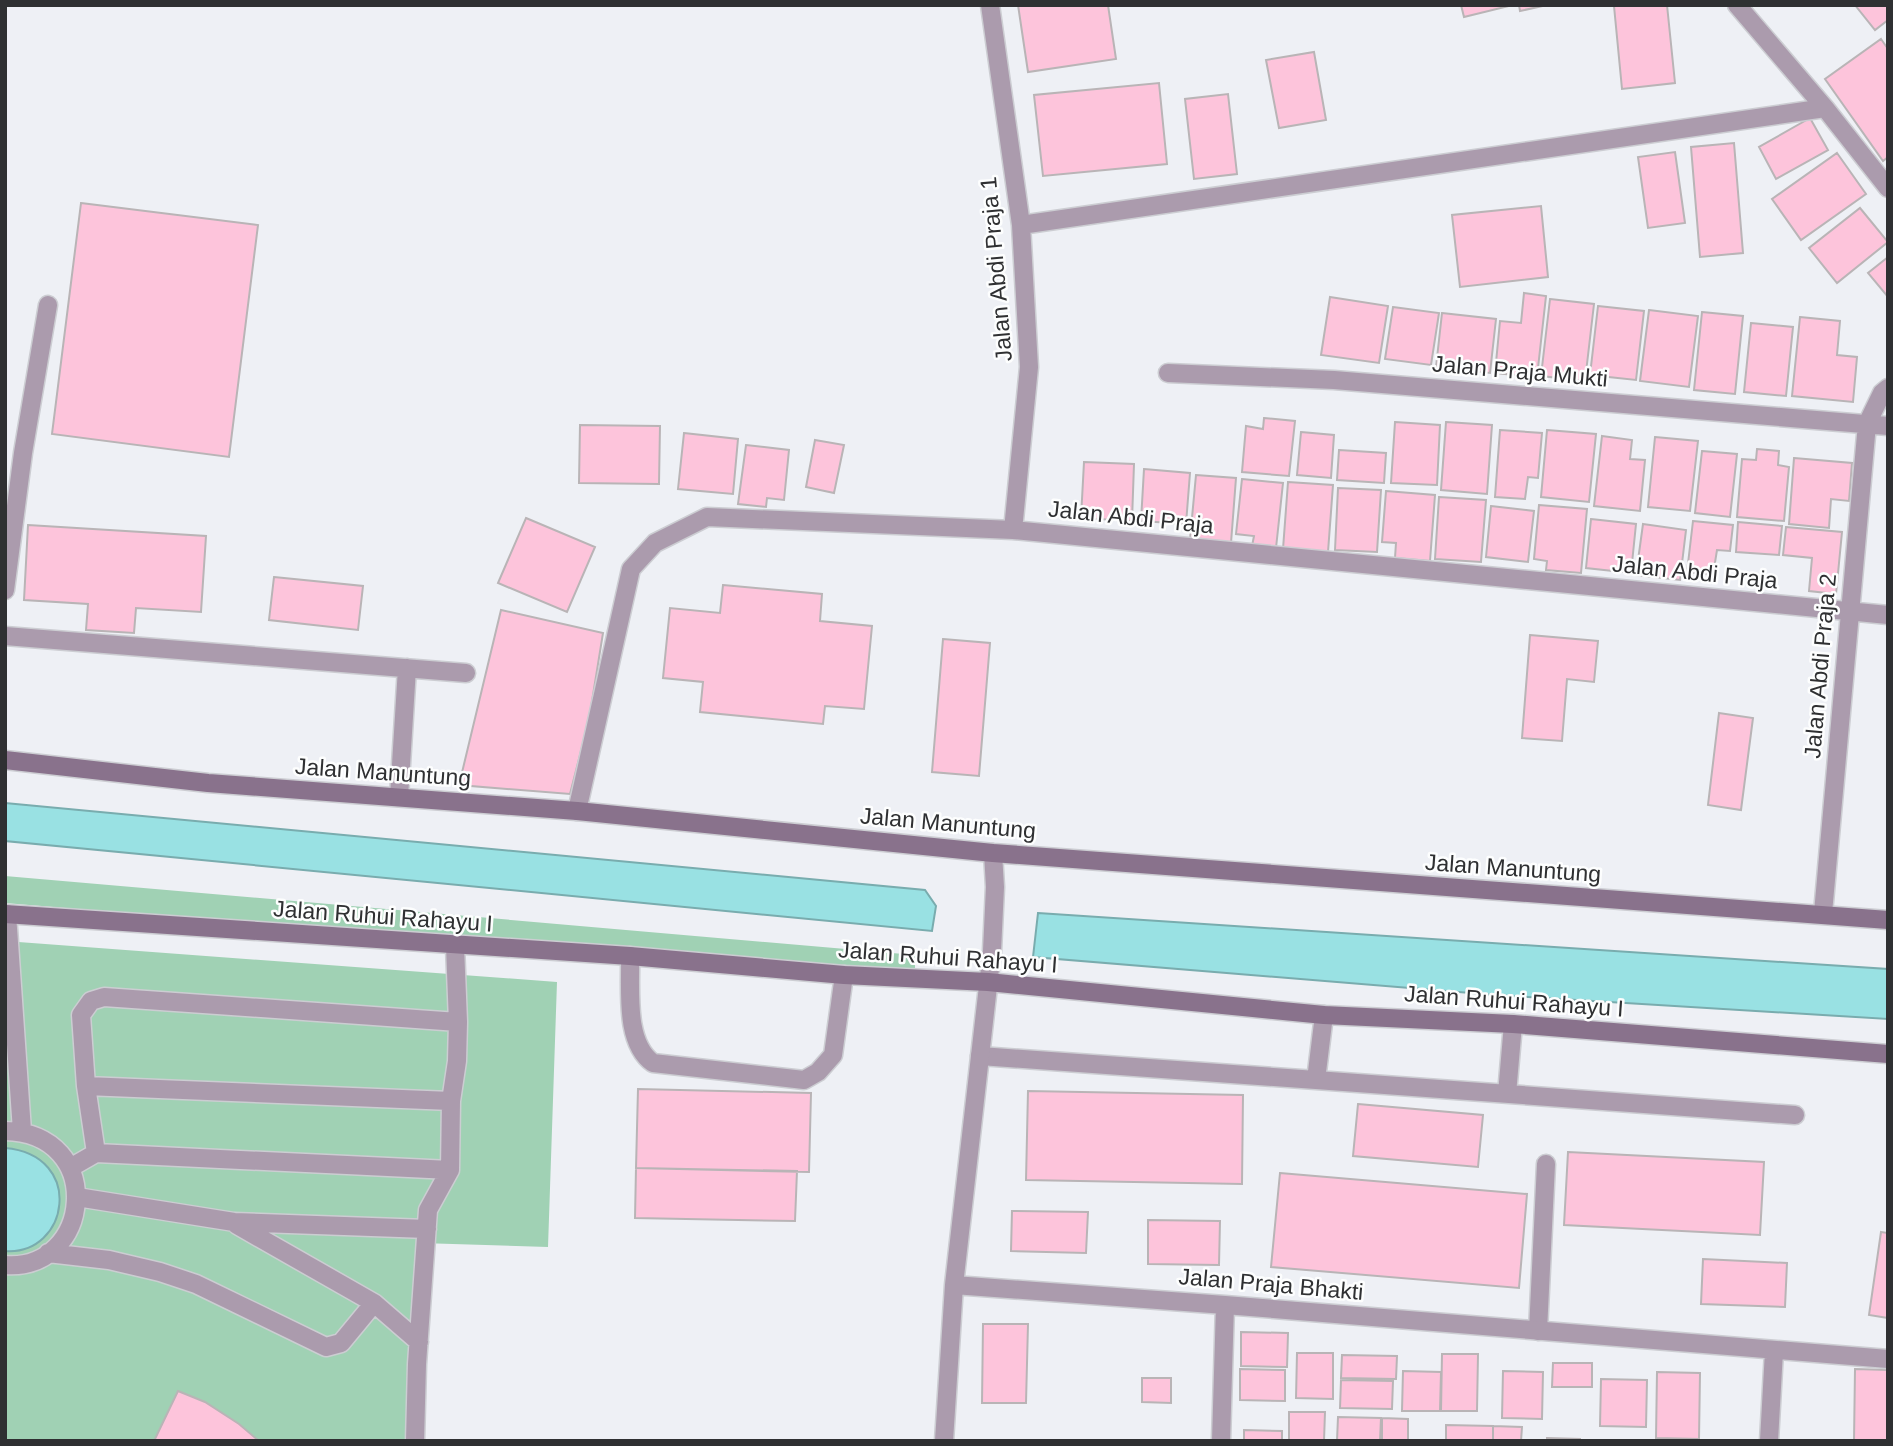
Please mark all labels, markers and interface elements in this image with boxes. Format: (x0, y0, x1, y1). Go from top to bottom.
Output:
street label: Jalan Abdi Praja 1 (975, 176, 1017, 362)
street label: Jalan Praja Mukti (1431, 350, 1609, 392)
street label: Jalan Abdi Praja (1047, 495, 1215, 539)
street label: Jalan Abdi Praja (1611, 550, 1779, 594)
street label: Jalan Abdi Praja 2 (1799, 573, 1841, 759)
street label: Jalan Manuntung (294, 753, 472, 791)
street label: Jalan Manuntung (859, 802, 1037, 844)
street label: Jalan Manuntung (1424, 849, 1602, 887)
street label: Jalan Ruhui Rahayu I (272, 895, 494, 937)
street label: Jalan Ruhui Rahayu I (837, 936, 1059, 978)
street label: Jalan Ruhui Rahayu I (1403, 980, 1625, 1022)
street label: Jalan Praja Bhakti (1178, 1263, 1364, 1305)

